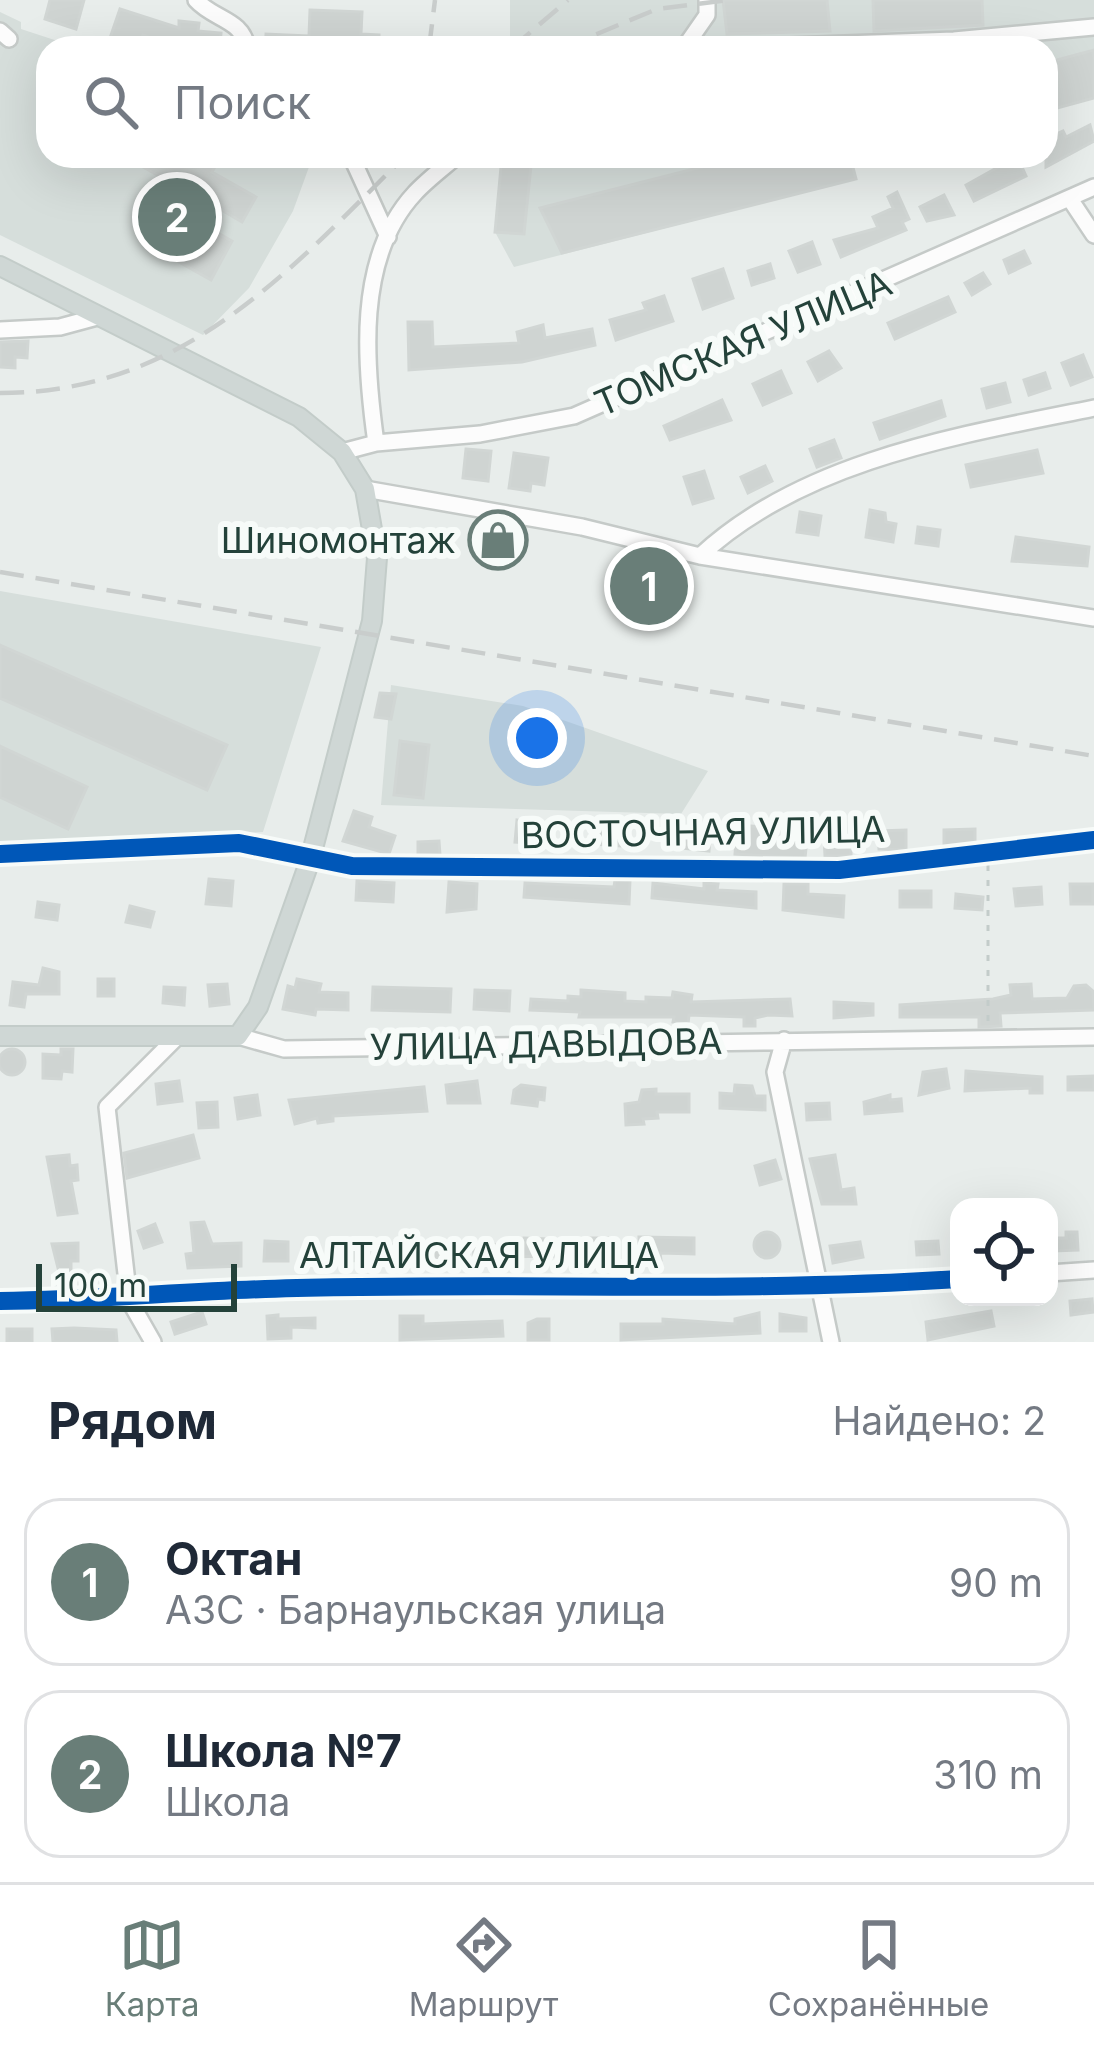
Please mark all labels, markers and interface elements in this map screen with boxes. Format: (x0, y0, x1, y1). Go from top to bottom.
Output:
search box (36, 36, 1058, 168)
icon: search (78, 69, 144, 135)
text: Поиск (174, 75, 311, 130)
pin: 2 (138, 172, 216, 262)
street label: ТОМСКАЯ УЛИЦА (588, 261, 898, 425)
shop icon: Шиномонтаж (467, 509, 529, 571)
place label: Шиномонтаж (221, 518, 456, 562)
pin: 1 (610, 541, 688, 631)
your location (507, 708, 567, 768)
street label: ВОСТОЧНАЯ УЛИЦА (520, 807, 886, 857)
street label: УЛИЦА ДАВЫДОВА (369, 1019, 723, 1069)
map controls (950, 1198, 1058, 1306)
button: locate (950, 1198, 1058, 1306)
street label: АЛТАЙСКАЯ УЛИЦА (299, 1233, 659, 1277)
scale bar (36, 1258, 237, 1311)
text: 100 m (54, 1265, 147, 1305)
text: Рядом (48, 1390, 217, 1451)
text: Найдено: 2 (832, 1397, 1046, 1444)
text: Октан (165, 1531, 302, 1586)
text: 1 (82, 1559, 98, 1606)
text: 90 m (949, 1559, 1043, 1606)
text: АЗС · Барнаульская улица (165, 1586, 666, 1633)
text: Школа №7 (165, 1723, 402, 1778)
text: 2 (78, 1751, 102, 1798)
text: 310 m (933, 1751, 1043, 1798)
text: Школа (165, 1778, 290, 1825)
tab: Карта (105, 1912, 199, 2024)
tab: Маршрут (409, 1912, 558, 2024)
tab: Сохранённые (768, 1912, 989, 2024)

